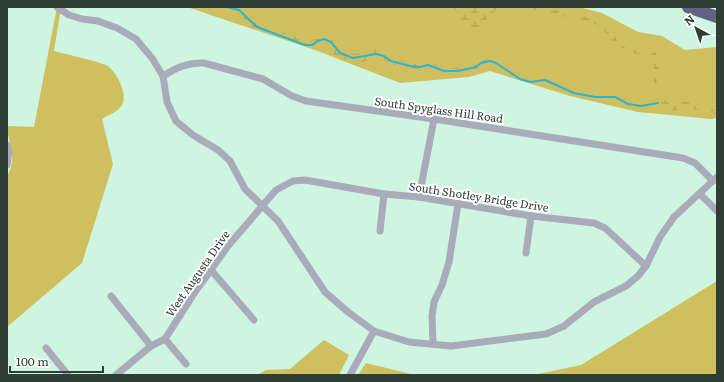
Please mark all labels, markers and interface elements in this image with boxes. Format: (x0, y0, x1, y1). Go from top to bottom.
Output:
north arrow (676, 8, 716, 48)
text: N (680, 10, 698, 29)
street label: South Spyglass Hill Road (374, 92, 505, 126)
street label: South Shotley Bridge Drive (408, 177, 550, 215)
street label: West Augusta Drive (161, 226, 233, 319)
scale bar (10, 348, 103, 374)
text: 100 m (16, 352, 49, 370)

